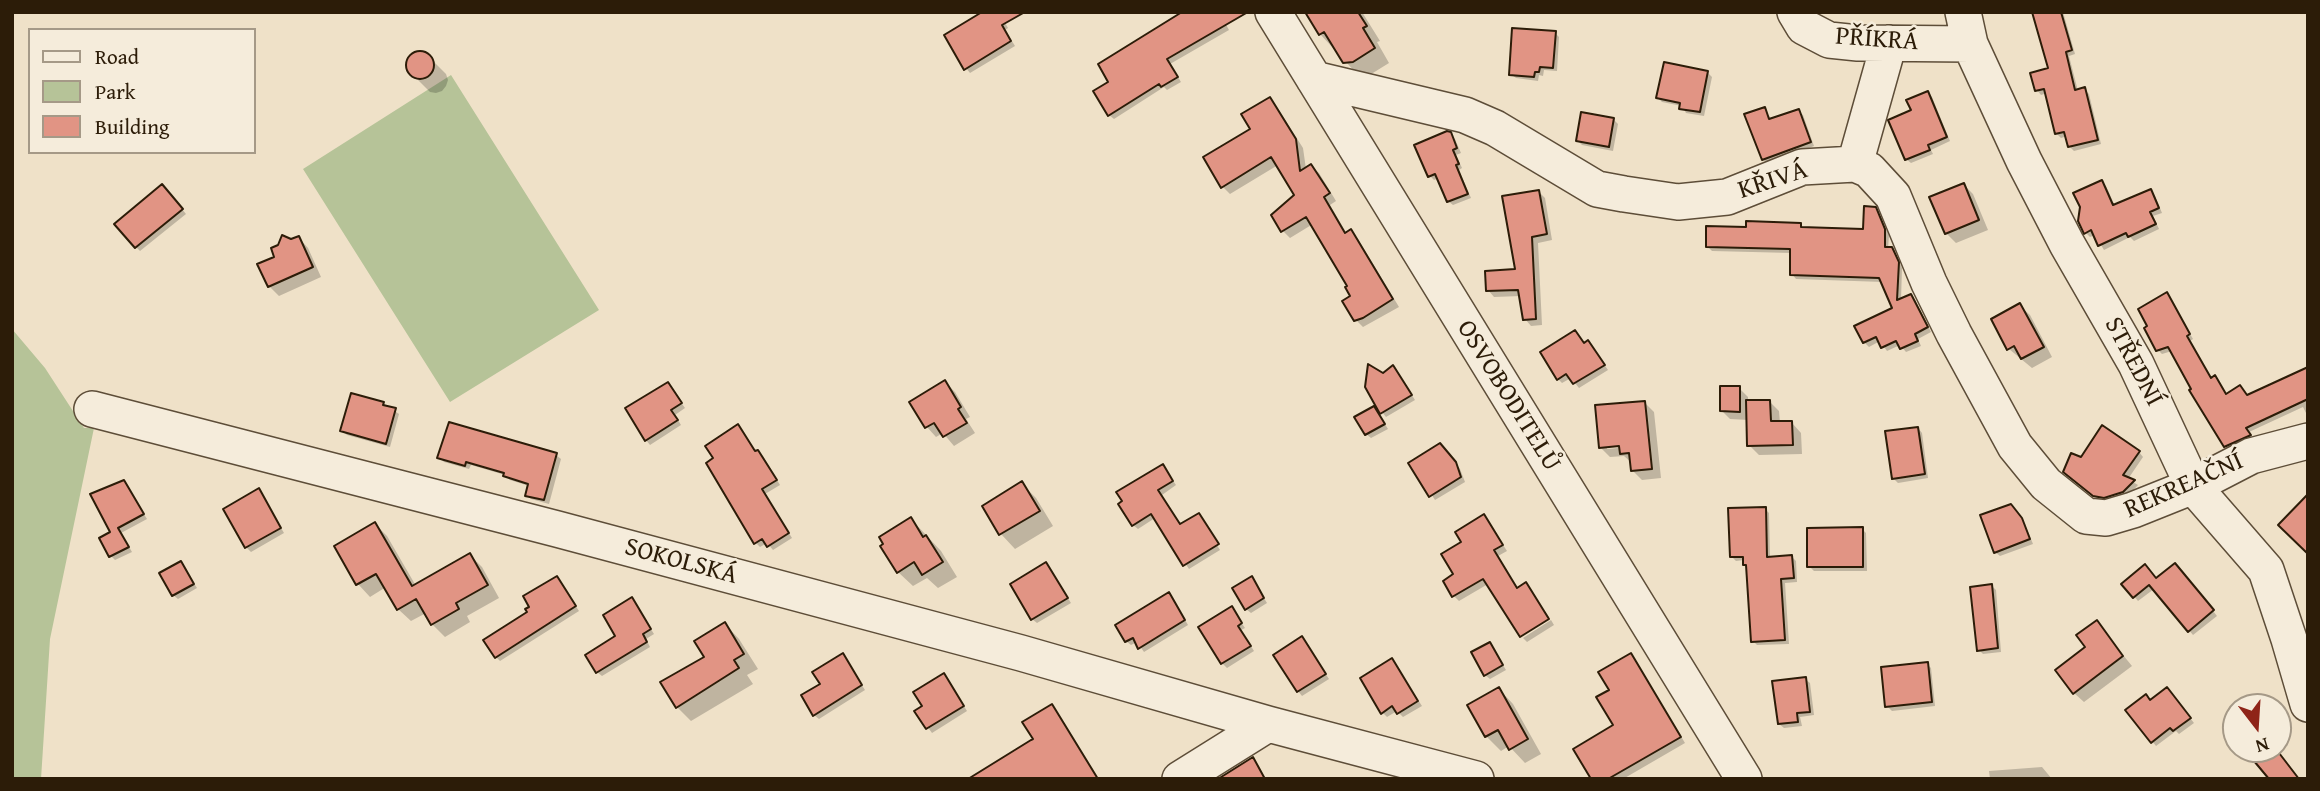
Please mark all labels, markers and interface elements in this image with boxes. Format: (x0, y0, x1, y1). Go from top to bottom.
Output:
street label: PŘÍKRÁ (1834, 22, 1920, 58)
legend (28, 28, 256, 154)
text: Road (95, 41, 139, 72)
text: Park (95, 76, 136, 107)
text: Building (95, 111, 169, 142)
street label: KŘIVÁ (1734, 155, 1812, 207)
street label: STŘEDNÍ (2097, 312, 2169, 412)
street label: OSVOBODITELŮ (1449, 315, 1567, 477)
street label: REKREAČNÍ (2120, 446, 2248, 526)
street label: SOKOLSKÁ (621, 532, 741, 592)
north arrow (2222, 693, 2292, 763)
text: N (2252, 731, 2273, 761)

